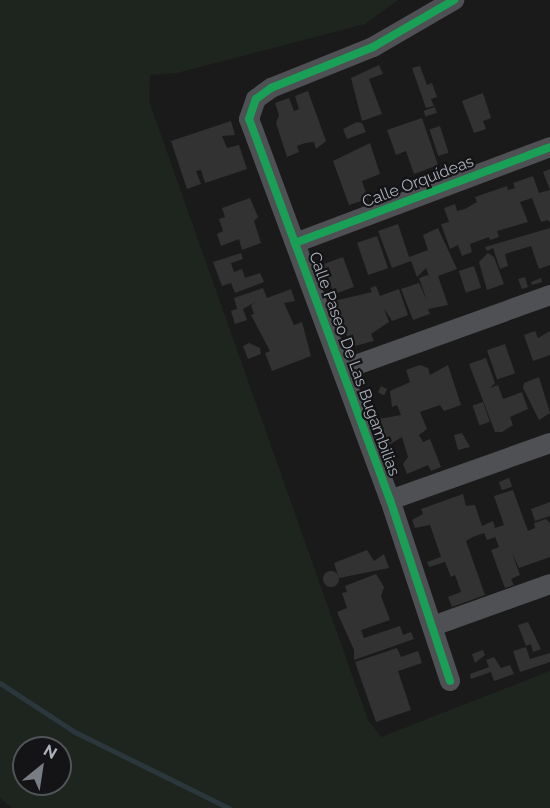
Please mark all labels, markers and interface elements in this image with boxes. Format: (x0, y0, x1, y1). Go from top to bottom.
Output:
street label: Calle Orquídeas (360, 152, 476, 212)
street label: Calle Paseo De Las Bugambilias (304, 249, 404, 479)
north arrow (12, 736, 72, 796)
text: N (40, 740, 60, 763)

